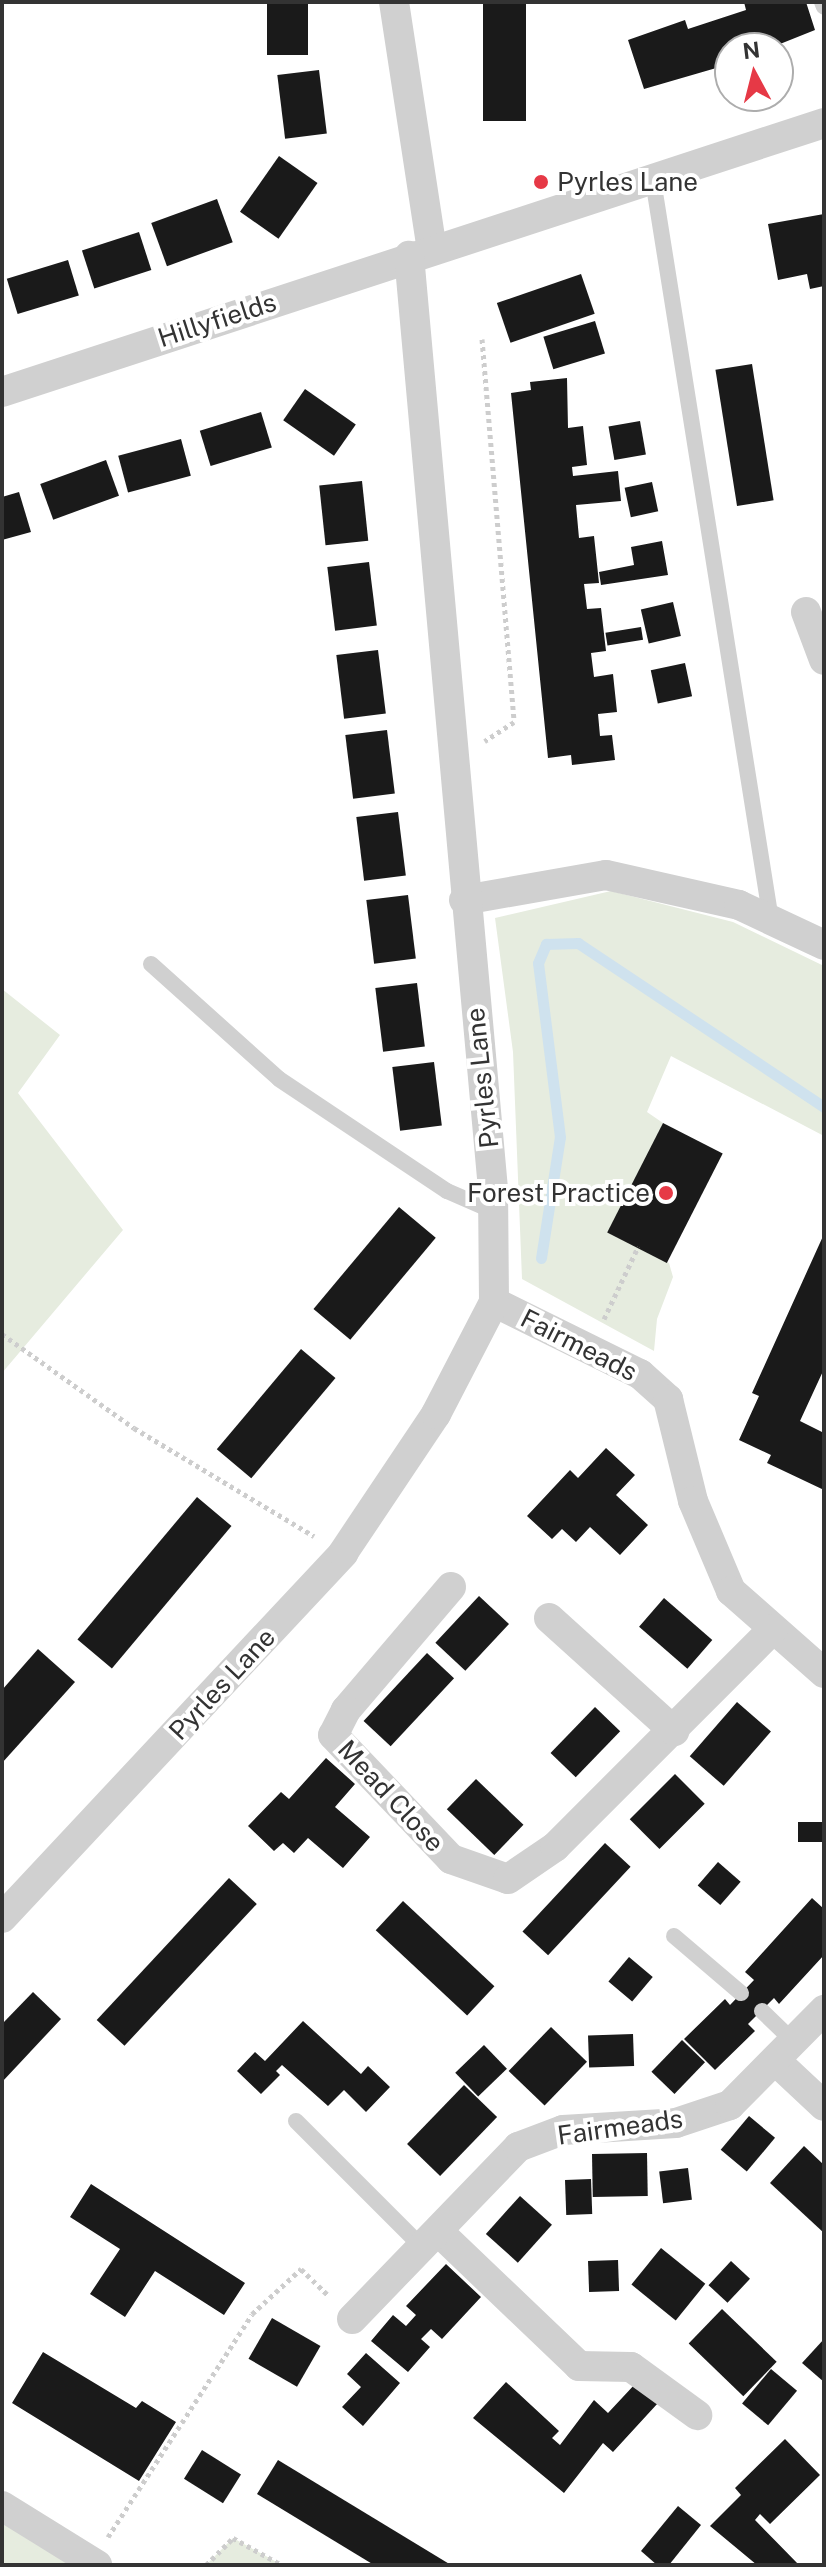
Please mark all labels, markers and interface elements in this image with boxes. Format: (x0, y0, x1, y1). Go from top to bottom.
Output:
north arrow (714, 32, 794, 112)
text: N (741, 36, 761, 64)
place label: Pyrles Lane (557, 166, 698, 198)
marker: Pyrles Lane (532, 173, 550, 191)
street label: Hillyfields (154, 286, 280, 354)
street label: Pyrles Lane (459, 1006, 505, 1150)
place label: Forest Practice (467, 1177, 650, 1209)
marker: Forest Practice (657, 1184, 675, 1202)
street label: Fairmeads (516, 1302, 642, 1388)
street label: Pyrles Lane (162, 1622, 282, 1746)
street label: Mead Close (331, 1734, 451, 1858)
street label: Fairmeads (555, 2103, 685, 2151)

